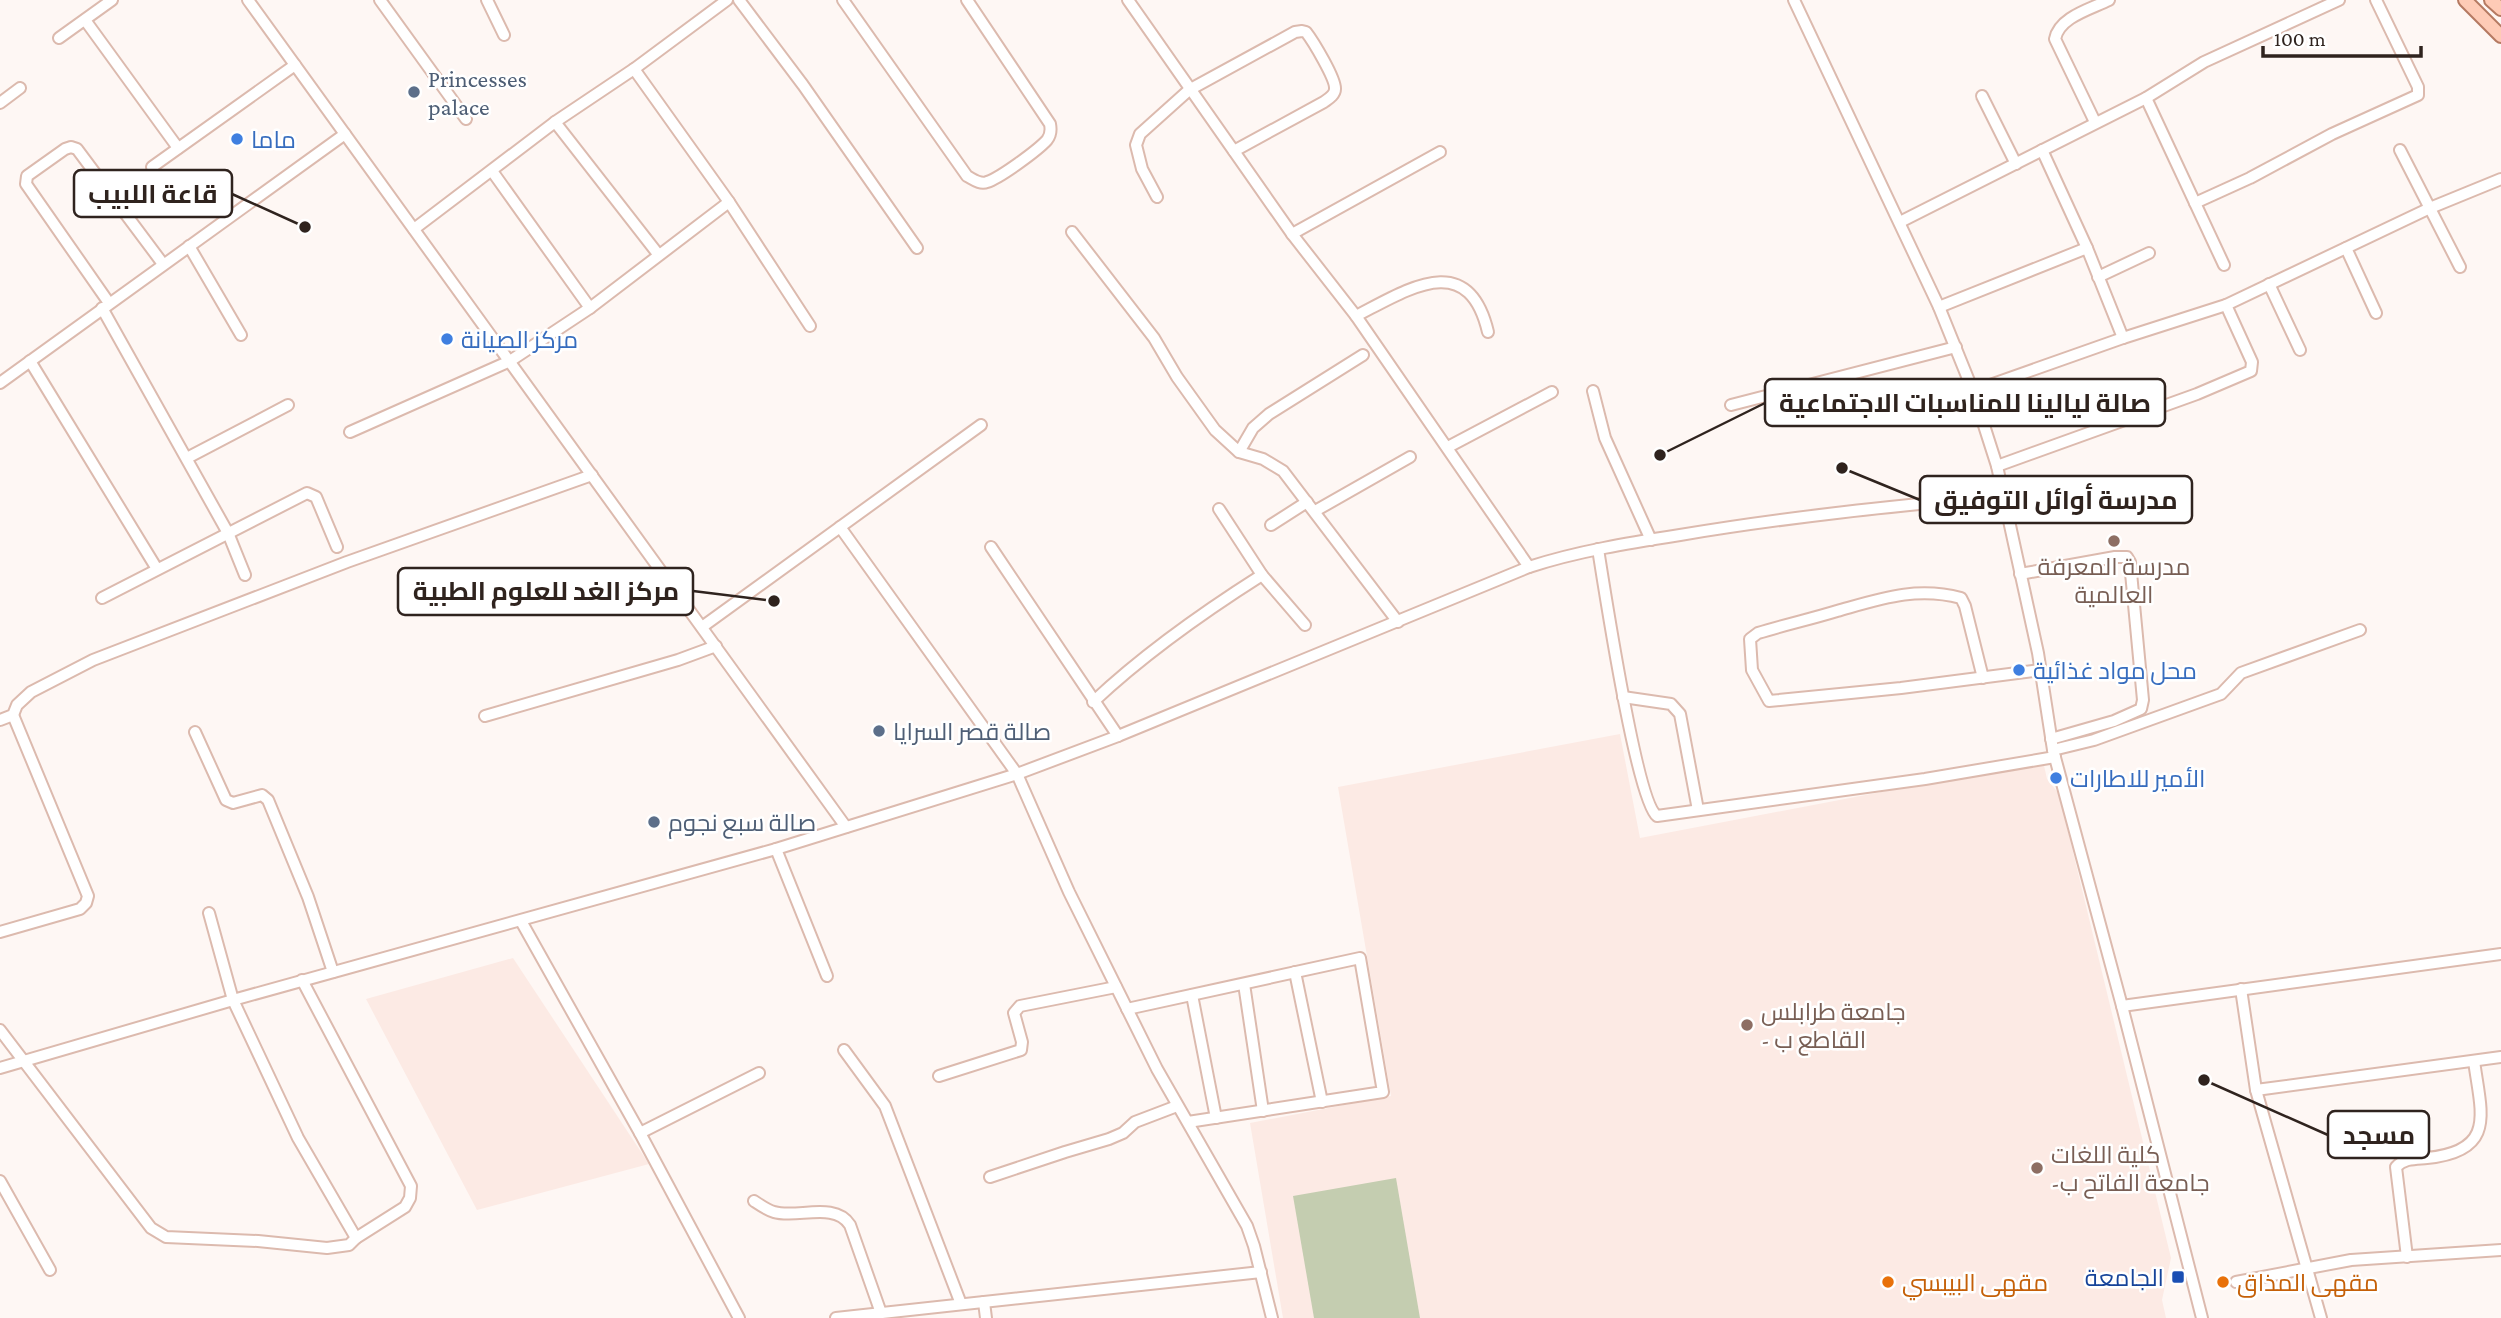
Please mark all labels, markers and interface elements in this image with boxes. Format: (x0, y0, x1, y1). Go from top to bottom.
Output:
scale bar (2263, 14, 2420, 58)
text: 100 m (2274, 27, 2326, 51)
place label: Princesses palace (428, 65, 527, 120)
marker: Princesses palace (406, 84, 422, 100)
place label: ماما (251, 126, 296, 153)
marker: ماما (229, 131, 245, 147)
callout: قاعة اللبيب (74, 170, 232, 217)
text: قاعة اللبيب (88, 180, 218, 209)
place label: مركز الصيانة (461, 326, 578, 353)
marker: مركز الصيانة (439, 331, 455, 347)
callout: صالة ليالينا للمناسبات الاجتماعية (1765, 379, 2165, 426)
text: صالة ليالينا للمناسبات الاجتماعية (1779, 389, 2151, 418)
callout: مدرسة أوائل التوفيق (1920, 476, 2192, 523)
text: مدرسة أوائل التوفيق (1934, 483, 2178, 516)
marker: مدرسة المعرفة العالمية (2106, 533, 2122, 549)
place label: مدرسة المعرفة العالمية (2038, 553, 2190, 608)
callout: مركز الغد للعلوم الطبية (398, 568, 693, 615)
text: مركز الغد للعلوم الطبية (413, 577, 679, 609)
place label: محل مواد غذائية (2033, 657, 2197, 685)
marker: محل مواد غذائية (2011, 662, 2027, 678)
place label: صالة قصر السرايا (893, 718, 1051, 745)
marker: صالة قصر السرايا (871, 723, 887, 739)
place label: الأمير للاطارات (2070, 765, 2205, 792)
marker: الأمير للاطارات (2048, 770, 2064, 786)
place label: صالة سبع نجوم (668, 809, 816, 839)
marker: صالة سبع نجوم (646, 814, 662, 830)
place label: جامعة طرابلس - القاطع ب (1761, 998, 1906, 1056)
marker: جامعة طرابلس - القاطع ب (1739, 1017, 1755, 1033)
callout: مسجد (2328, 1111, 2429, 1158)
text: مسجد (2343, 1121, 2415, 1150)
place label: كلية اللغات -جامعة الفاتح ب (2051, 1141, 2210, 1199)
marker: كلية اللغات -جامعة الفاتح ب (2029, 1160, 2045, 1176)
place label: الجامعة (2085, 1264, 2164, 1291)
place label: مقهى البيبسي (1902, 1269, 2048, 1301)
marker: الجامعة (2170, 1269, 2186, 1285)
place label: مقهى المذاق (2237, 1269, 2379, 1298)
marker: مقهى البيبسي (1880, 1274, 1896, 1290)
marker: مقهى المذاق (2215, 1274, 2231, 1290)

